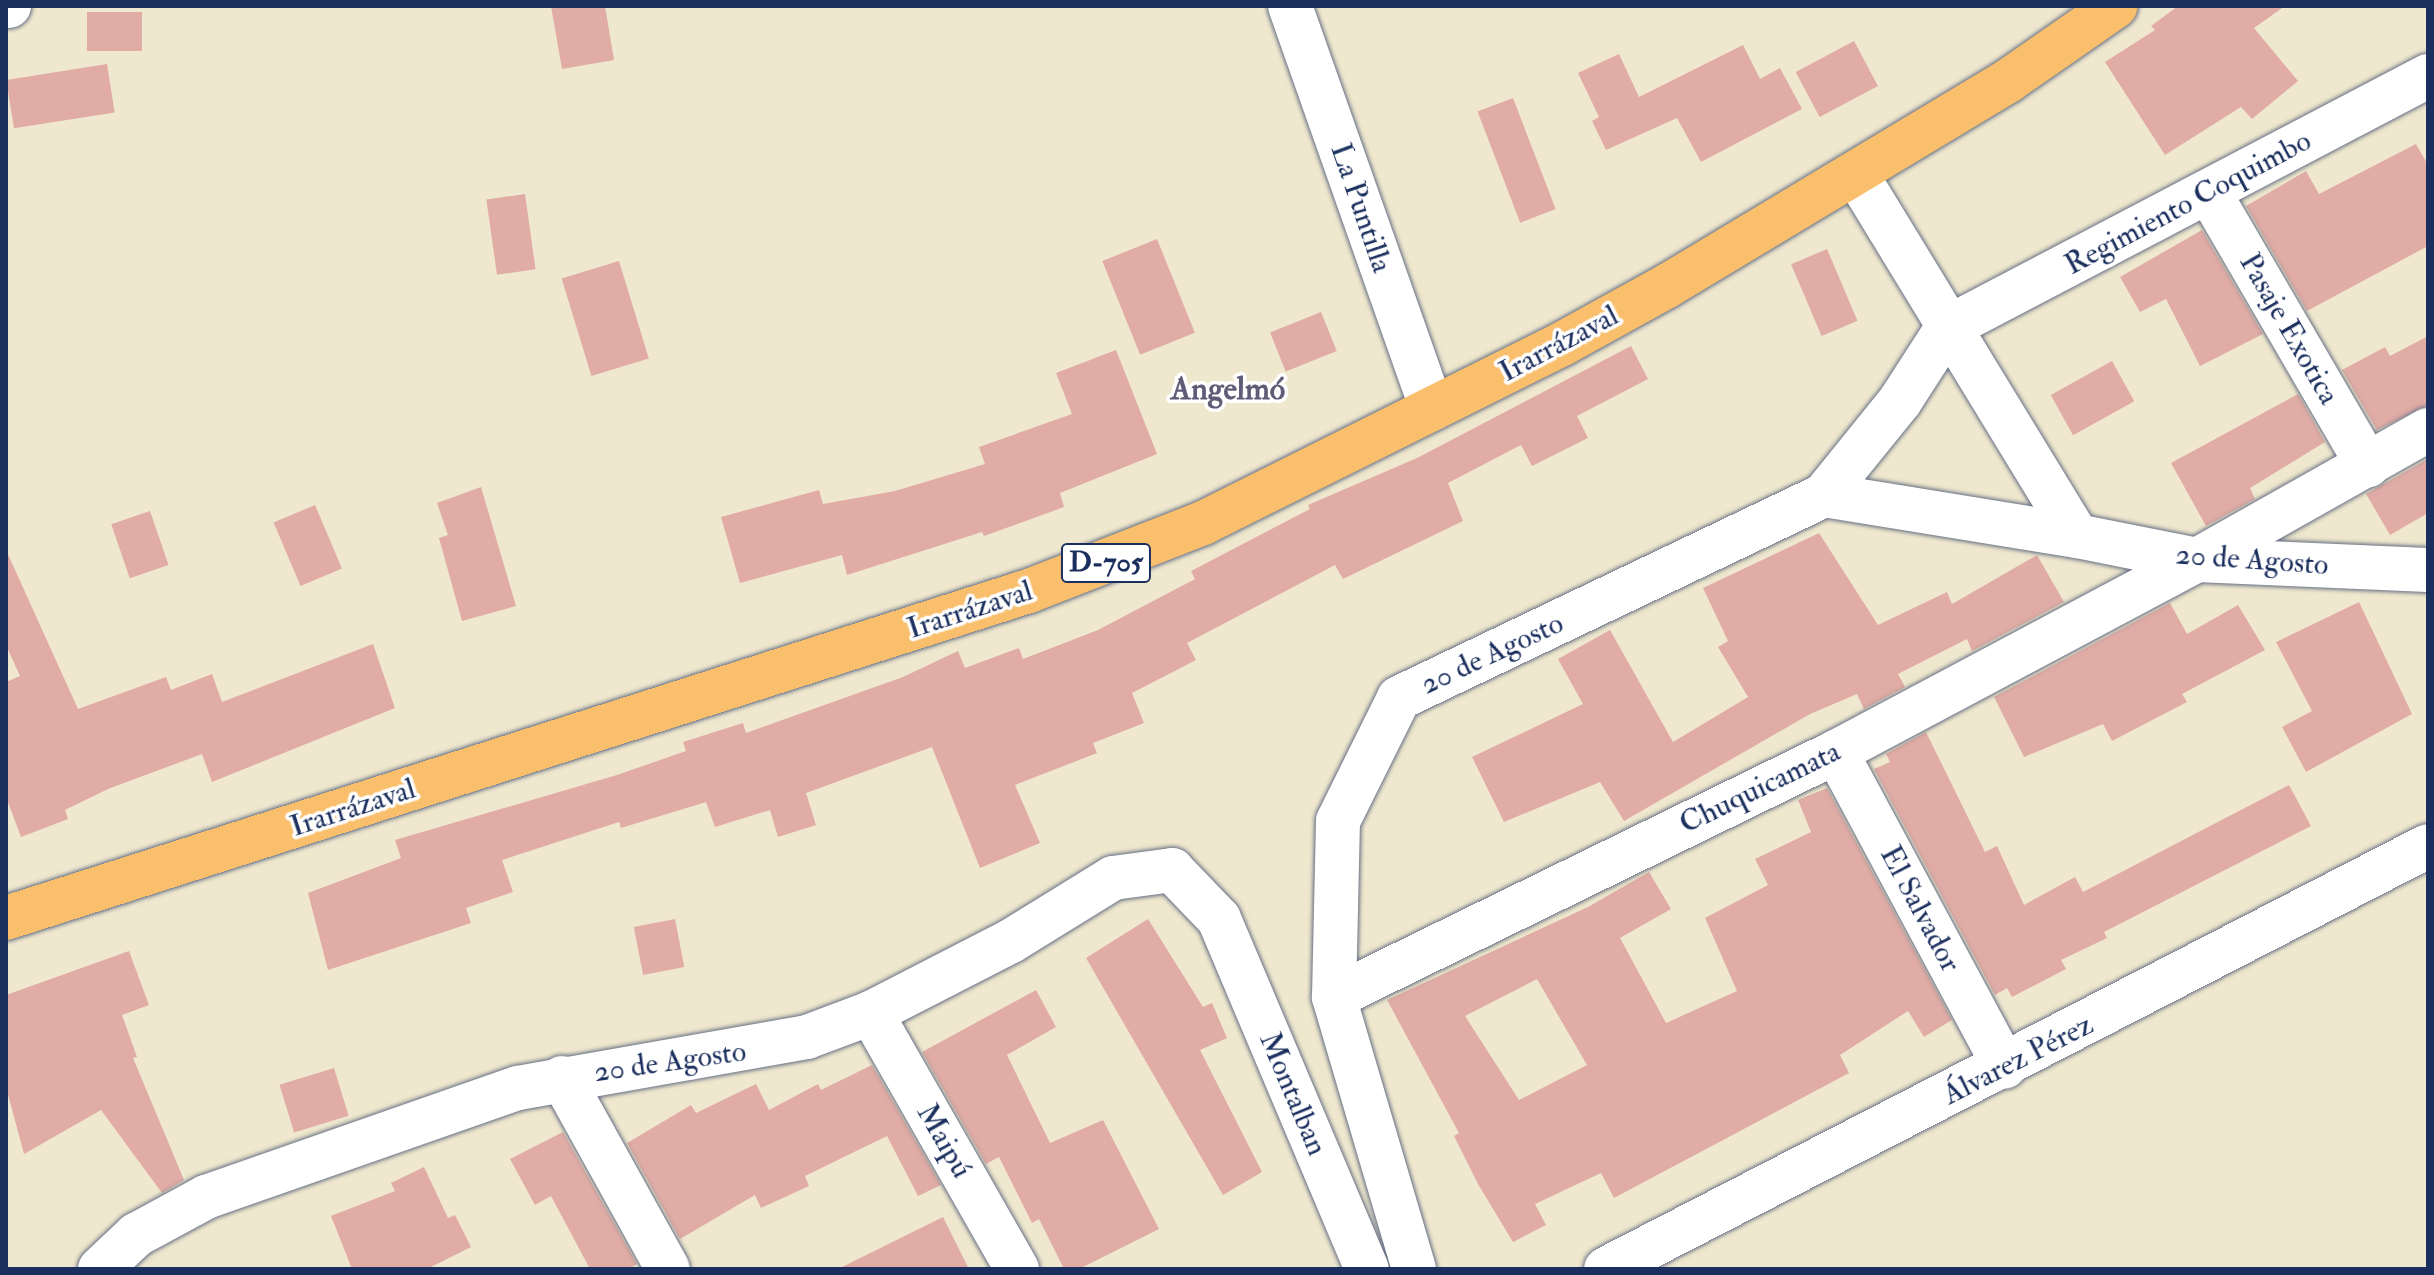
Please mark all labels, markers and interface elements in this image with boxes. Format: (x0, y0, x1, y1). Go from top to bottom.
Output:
street label: Regimiento Coquimbo (2059, 123, 2317, 283)
street label: La Puntilla (1322, 139, 1400, 277)
street label: Pasaje Exotica (2231, 247, 2347, 411)
street label: Irarrázaval (1493, 298, 1625, 390)
district label: Angelmó (1171, 370, 1285, 408)
street label: 20 de Agosto (2174, 537, 2330, 583)
road number: D-705 (1060, 539, 1152, 587)
street label: Irarrázaval (903, 573, 1037, 647)
street label: 20 de Agosto (1415, 605, 1569, 703)
street label: Chuquicamata (1674, 734, 1846, 842)
street label: Irarrázaval (286, 771, 420, 845)
street label: El Salvador (1872, 840, 1968, 978)
street label: Álvarez Pérez (1937, 1007, 2099, 1113)
street label: Montalban (1251, 1027, 1335, 1161)
street label: 20 de Agosto (592, 1034, 748, 1090)
street label: Maipú (908, 1098, 980, 1184)

